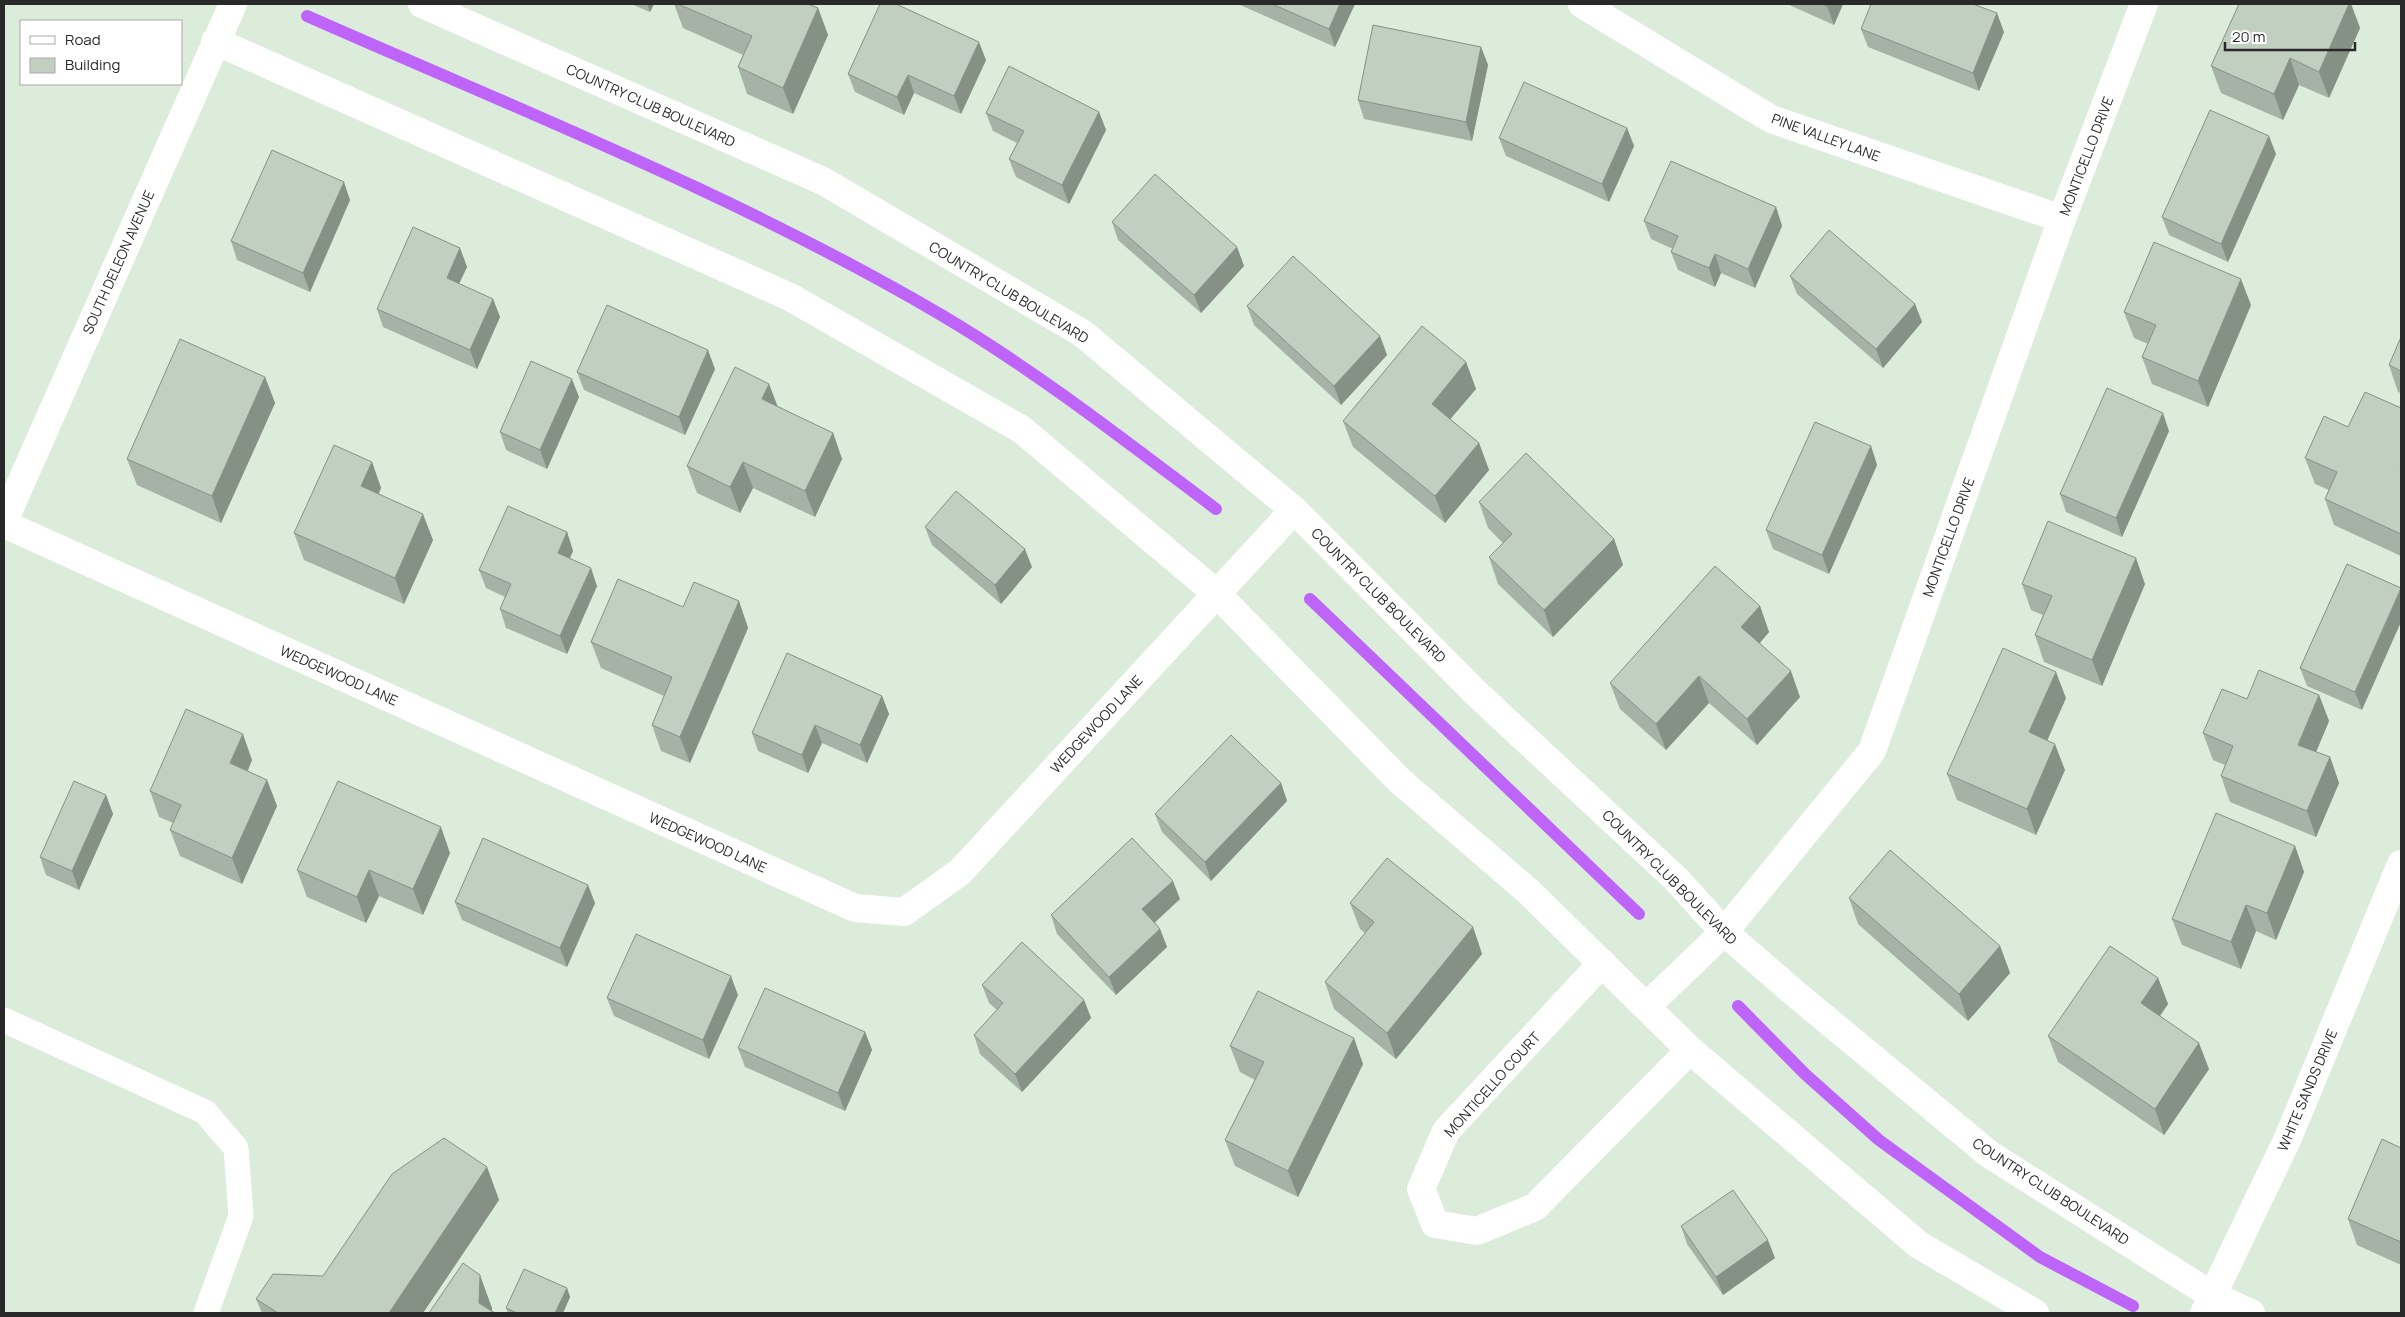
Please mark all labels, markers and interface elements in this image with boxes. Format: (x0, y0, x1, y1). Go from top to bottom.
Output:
legend (20, 20, 182, 85)
scale bar (2225, 20, 2355, 52)
text: 20 m (2232, 26, 2265, 47)
text: Road (65, 29, 101, 50)
text: Building (65, 54, 120, 75)
street label: COUNTRY CLUB BOULEVARD (563, 59, 739, 151)
street label: MONTICELLO DRIVE (2055, 94, 2117, 218)
street label: PINE VALLEY LANE (1769, 109, 1883, 165)
street label: SOUTH DELEON AVENUE (78, 187, 158, 337)
street label: COUNTRY CLUB BOULEVARD (926, 237, 1092, 347)
street label: MONTICELLO DRIVE (1918, 475, 1978, 599)
street label: COUNTRY CLUB BOULEVARD (1308, 524, 1450, 666)
street label: WEDGEWOOD LANE (277, 640, 401, 710)
street label: WEDGEWOOD LANE (1046, 671, 1146, 777)
street label: COUNTRY CLUB BOULEVARD (1599, 806, 1741, 948)
street label: WEDGEWOOD LANE (646, 807, 770, 877)
street label: WHITE SANDS DRIVE (2273, 1026, 2341, 1154)
street label: MONTICELLO COURT (1440, 1027, 1545, 1141)
street label: COUNTRY CLUB BOULEVARD (1969, 1133, 2133, 1249)

